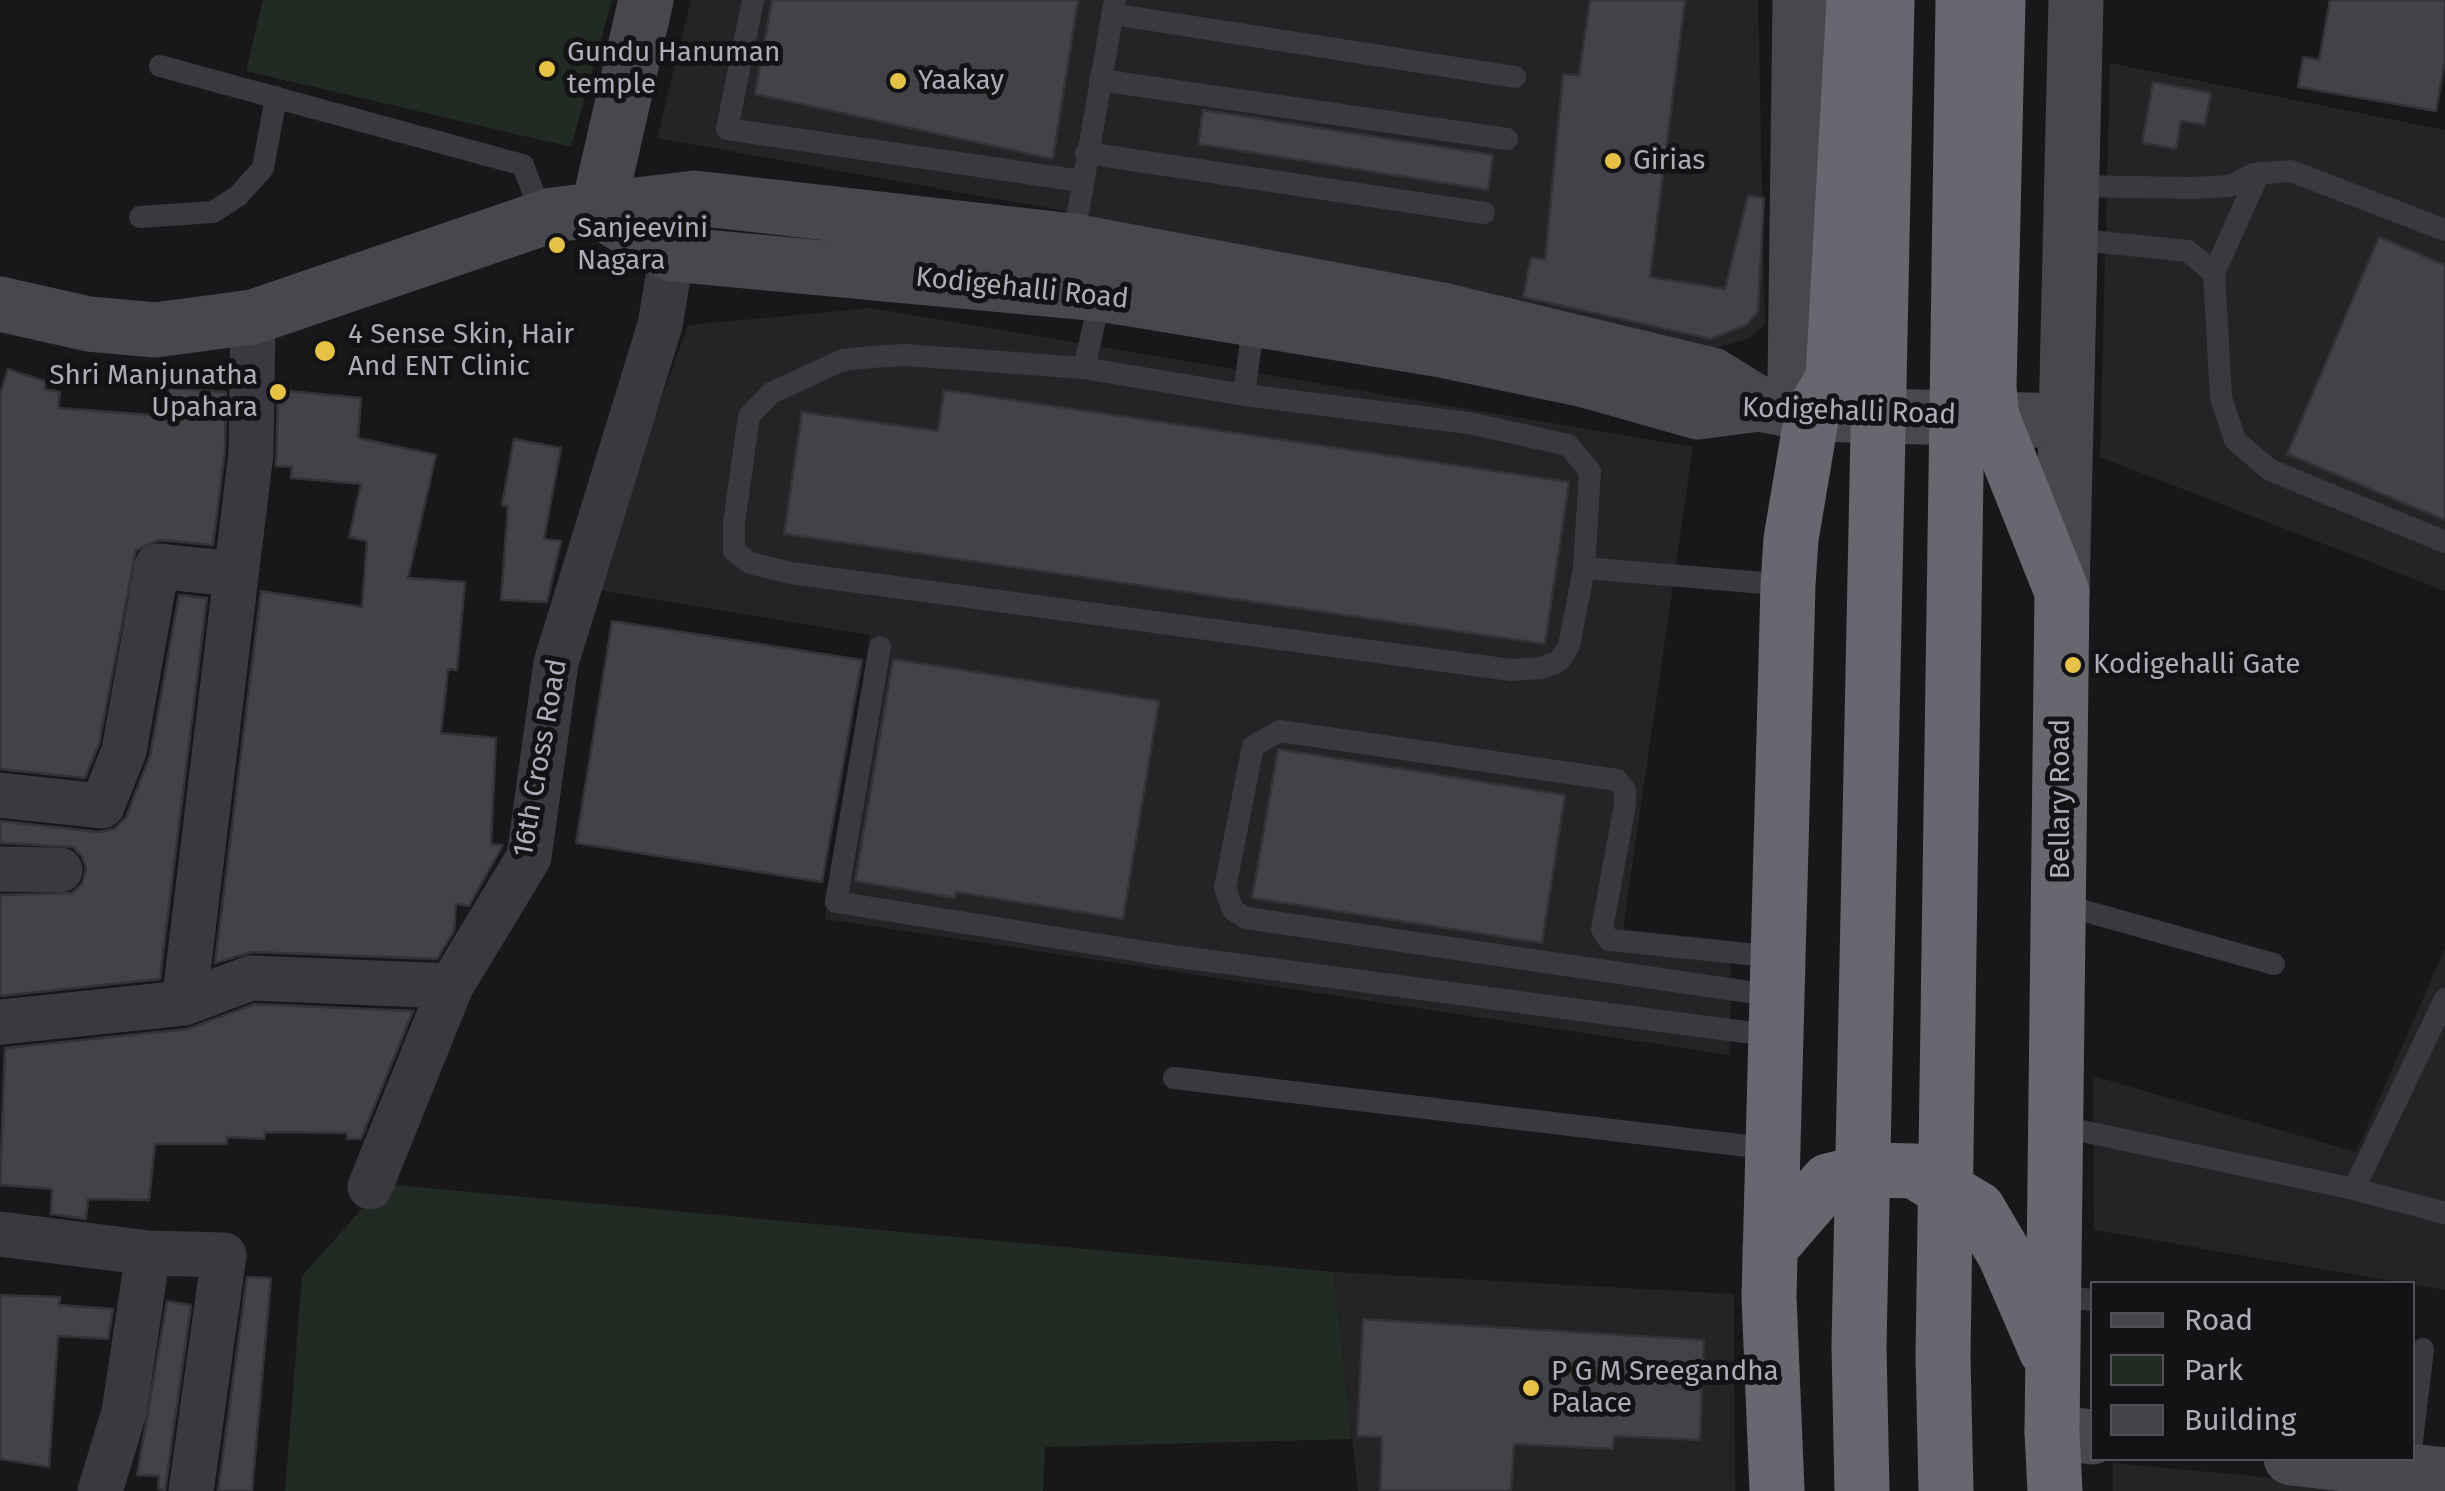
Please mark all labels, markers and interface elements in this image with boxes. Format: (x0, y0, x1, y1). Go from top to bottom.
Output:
place label: Gundu Hanuman temple (567, 36, 780, 102)
marker: Gundu Hanuman temple (536, 58, 558, 80)
place label: Yaakay (918, 64, 1004, 98)
marker: Yaakay (887, 70, 909, 92)
place label: Girias (1633, 144, 1705, 178)
marker: Girias (1602, 150, 1624, 172)
place label: Sanjeevini Nagara (577, 212, 708, 278)
marker: Sanjeevini Nagara (546, 234, 568, 256)
street label: Kodigehalli Road (914, 261, 1130, 317)
place label: 4 Sense Skin, Hair And ENT Clinic (348, 318, 574, 384)
marker: 4 Sense Skin, Hair And ENT Clinic (312, 338, 338, 364)
place label: Shri Manjunatha Upahara (49, 359, 258, 425)
marker: Shri Manjunatha Upahara (267, 381, 289, 403)
street label: Kodigehalli Road (1741, 391, 1957, 433)
place label: Kodigehalli Gate (2093, 648, 2300, 682)
marker: Kodigehalli Gate (2062, 654, 2084, 676)
street label: 16th Cross Road (507, 656, 575, 860)
street label: Bellary Road (2044, 719, 2078, 879)
legend (2090, 1281, 2415, 1461)
text: Road (2184, 1302, 2253, 1338)
text: Park (2184, 1352, 2243, 1388)
place label: P G M Sreegandha Palace (1551, 1355, 1779, 1421)
marker: P G M Sreegandha Palace (1520, 1377, 1542, 1399)
text: Building (2184, 1402, 2296, 1438)

